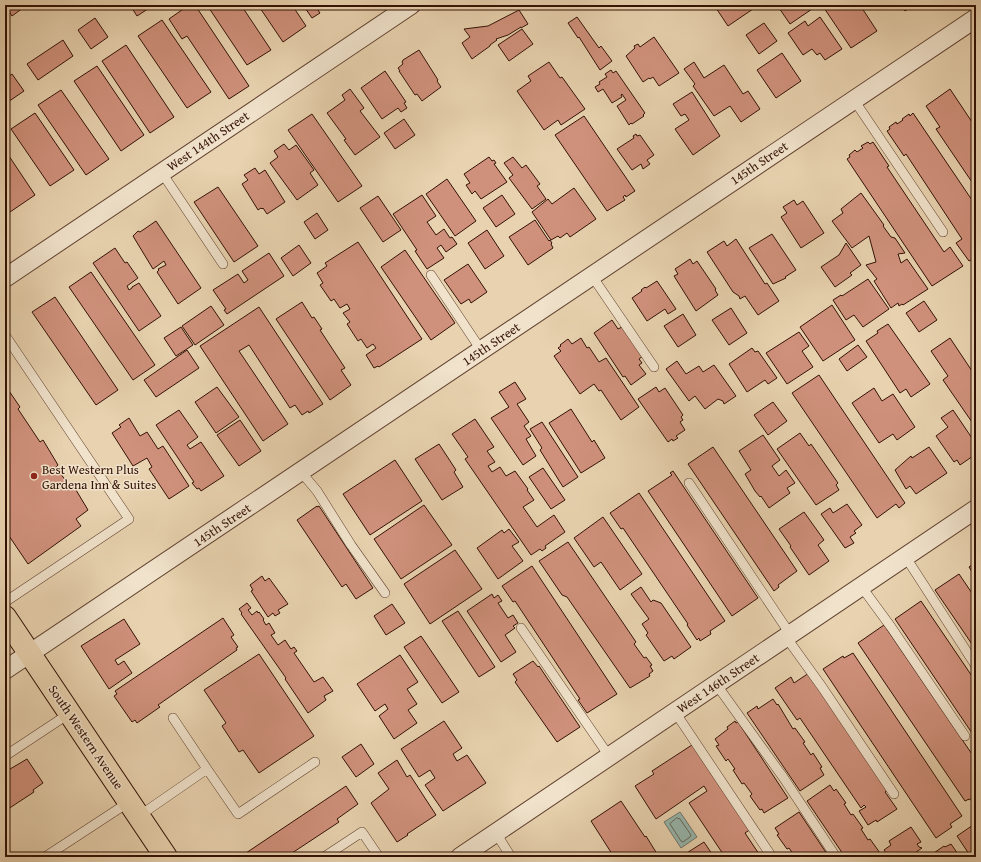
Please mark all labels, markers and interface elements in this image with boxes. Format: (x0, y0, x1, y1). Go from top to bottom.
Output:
street label: West 144th Street (163, 106, 253, 176)
street label: 145th Street (726, 136, 792, 189)
street label: 145th Street (458, 317, 524, 370)
place label: Best Western Plus Gardena Inn & Suites (42, 460, 156, 494)
marker: Best Western Plus Gardena Inn & Suites (29, 471, 39, 481)
street label: 145th Street (189, 498, 255, 551)
street label: West 146th Street (673, 648, 763, 718)
street label: South Western Avenue (44, 681, 128, 793)

